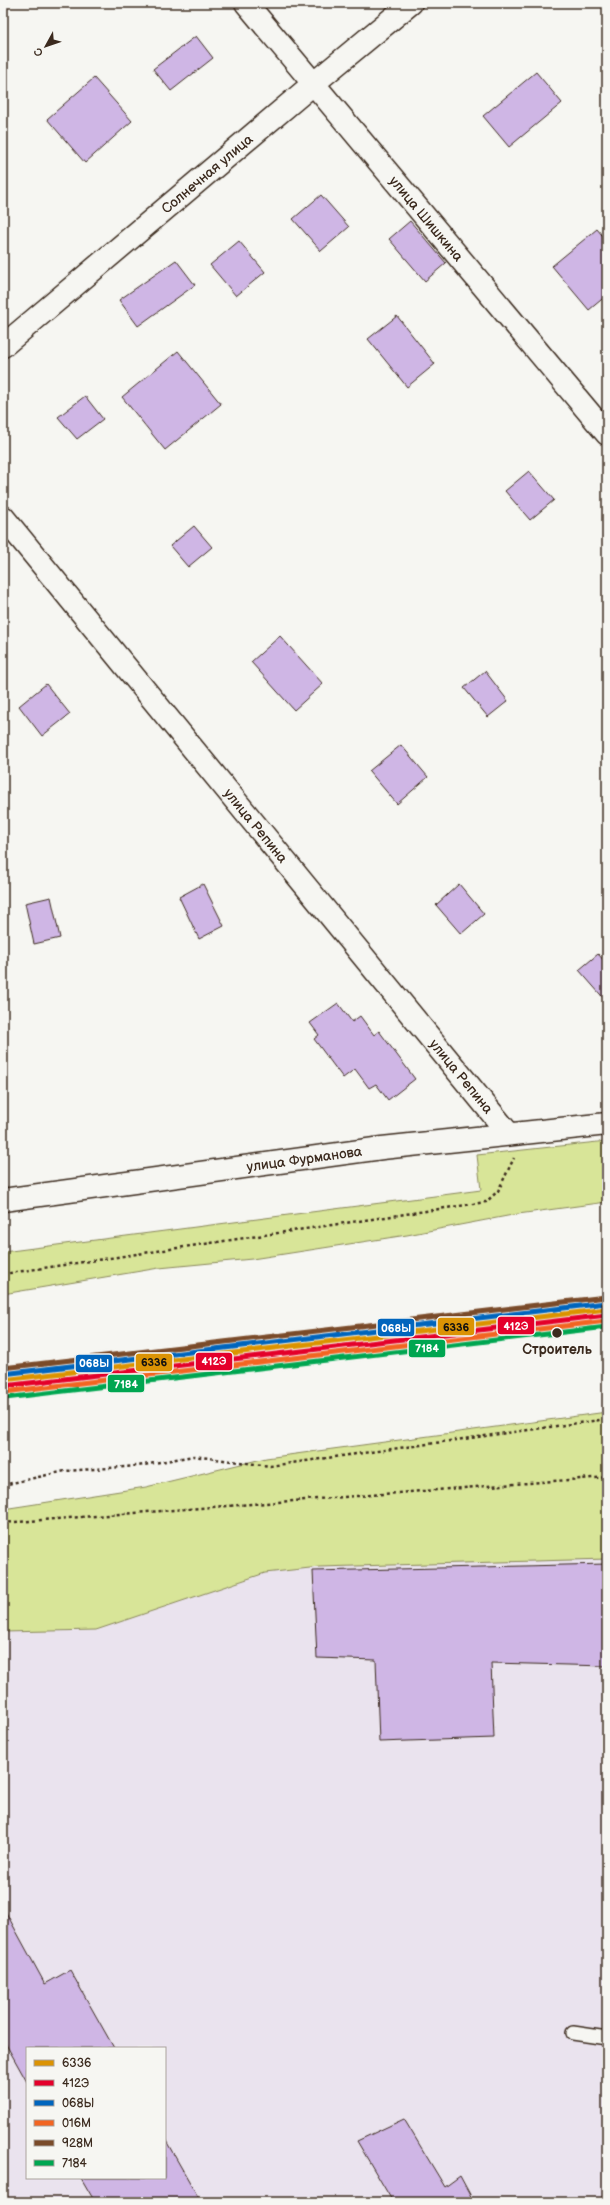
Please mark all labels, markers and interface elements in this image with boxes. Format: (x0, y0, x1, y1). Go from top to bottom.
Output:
north arrow (26, 26, 66, 66)
text: С (31, 45, 46, 59)
street label: Солнечная улица (158, 130, 257, 217)
street label: улица Шишкина (385, 173, 467, 265)
street label: улица Репина (220, 785, 292, 867)
street label: улица Репина (426, 1036, 497, 1118)
street label: улица Фурманова (246, 1143, 364, 1175)
line badge: 412Э (497, 1316, 535, 1335)
line badge: 6336 (437, 1317, 475, 1336)
line badge: 068Ы (377, 1318, 415, 1337)
text: 412Э (504, 1320, 529, 1333)
text: 6336 (443, 1321, 469, 1334)
text: 068Ы (381, 1322, 411, 1335)
marker: Строитель (550, 1326, 564, 1340)
line badge: 7184 (408, 1339, 446, 1358)
place label: Строитель (522, 1341, 593, 1358)
text: 7184 (415, 1342, 439, 1355)
line badge: 412Э (195, 1352, 233, 1371)
line badge: 6336 (135, 1353, 173, 1372)
line badge: 068Ы (75, 1354, 113, 1373)
text: 412Э (202, 1355, 227, 1368)
text: 6336 (141, 1356, 167, 1369)
text: 068Ы (79, 1357, 109, 1370)
line badge: 7184 (107, 1374, 145, 1393)
text: 7184 (114, 1378, 138, 1391)
legend (26, 2047, 166, 2179)
text: 6336 (62, 2056, 91, 2071)
text: 412Э (62, 2076, 89, 2091)
text: 068Ы (62, 2096, 94, 2111)
text: 016М (62, 2116, 91, 2131)
text: 928М (62, 2136, 93, 2151)
text: 7184 (62, 2156, 88, 2171)

